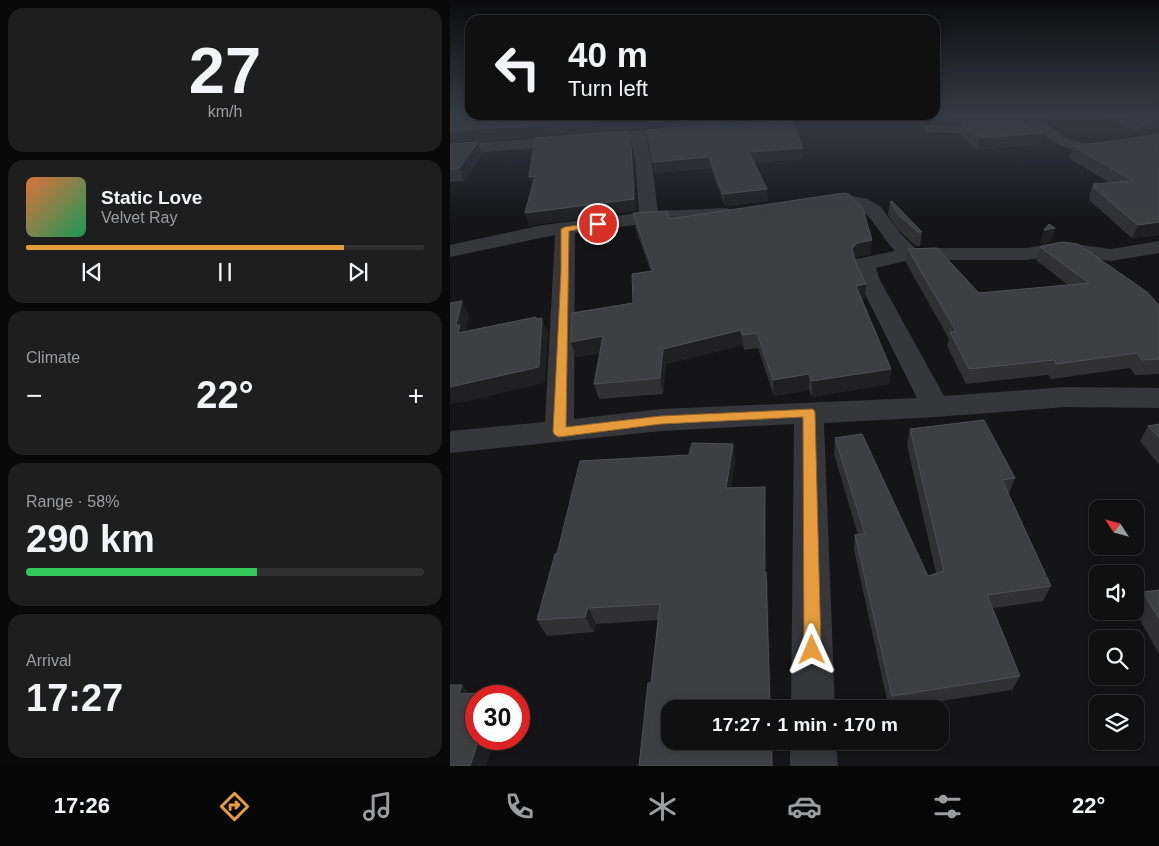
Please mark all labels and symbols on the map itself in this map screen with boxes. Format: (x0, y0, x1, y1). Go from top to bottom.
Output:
pin (577, 203, 619, 245)
north arrow (1089, 500, 1144, 555)
position arrow (785, 623, 837, 675)
speed limit sign: 30 (465, 685, 530, 750)

